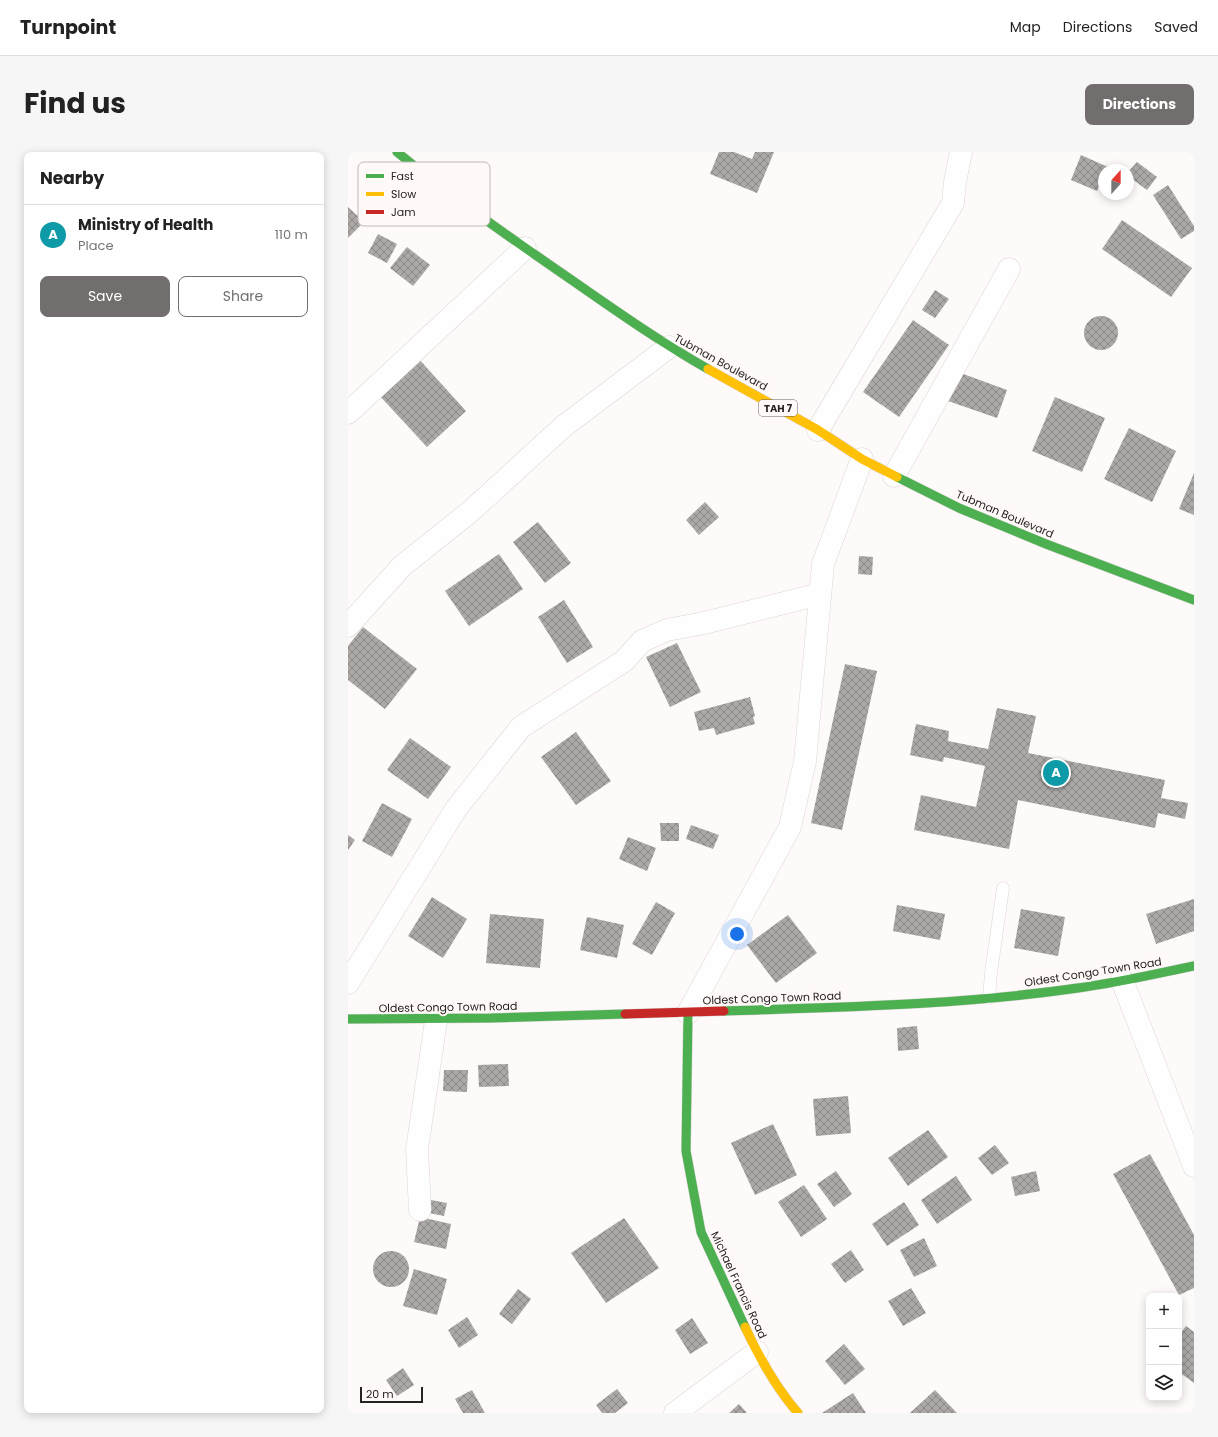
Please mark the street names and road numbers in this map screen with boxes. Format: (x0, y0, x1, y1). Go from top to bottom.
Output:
street label: Tubman Boulevard (671, 330, 771, 394)
road number: TAH 7 (759, 400, 797, 416)
street label: Tubman Boulevard (954, 486, 1056, 542)
street label: Oldest Congo Town Road (1023, 953, 1163, 991)
street label: Oldest Congo Town Road (702, 988, 842, 1008)
street label: Oldest Congo Town Road (378, 998, 518, 1016)
street label: Michael Francis Road (707, 1229, 771, 1341)

